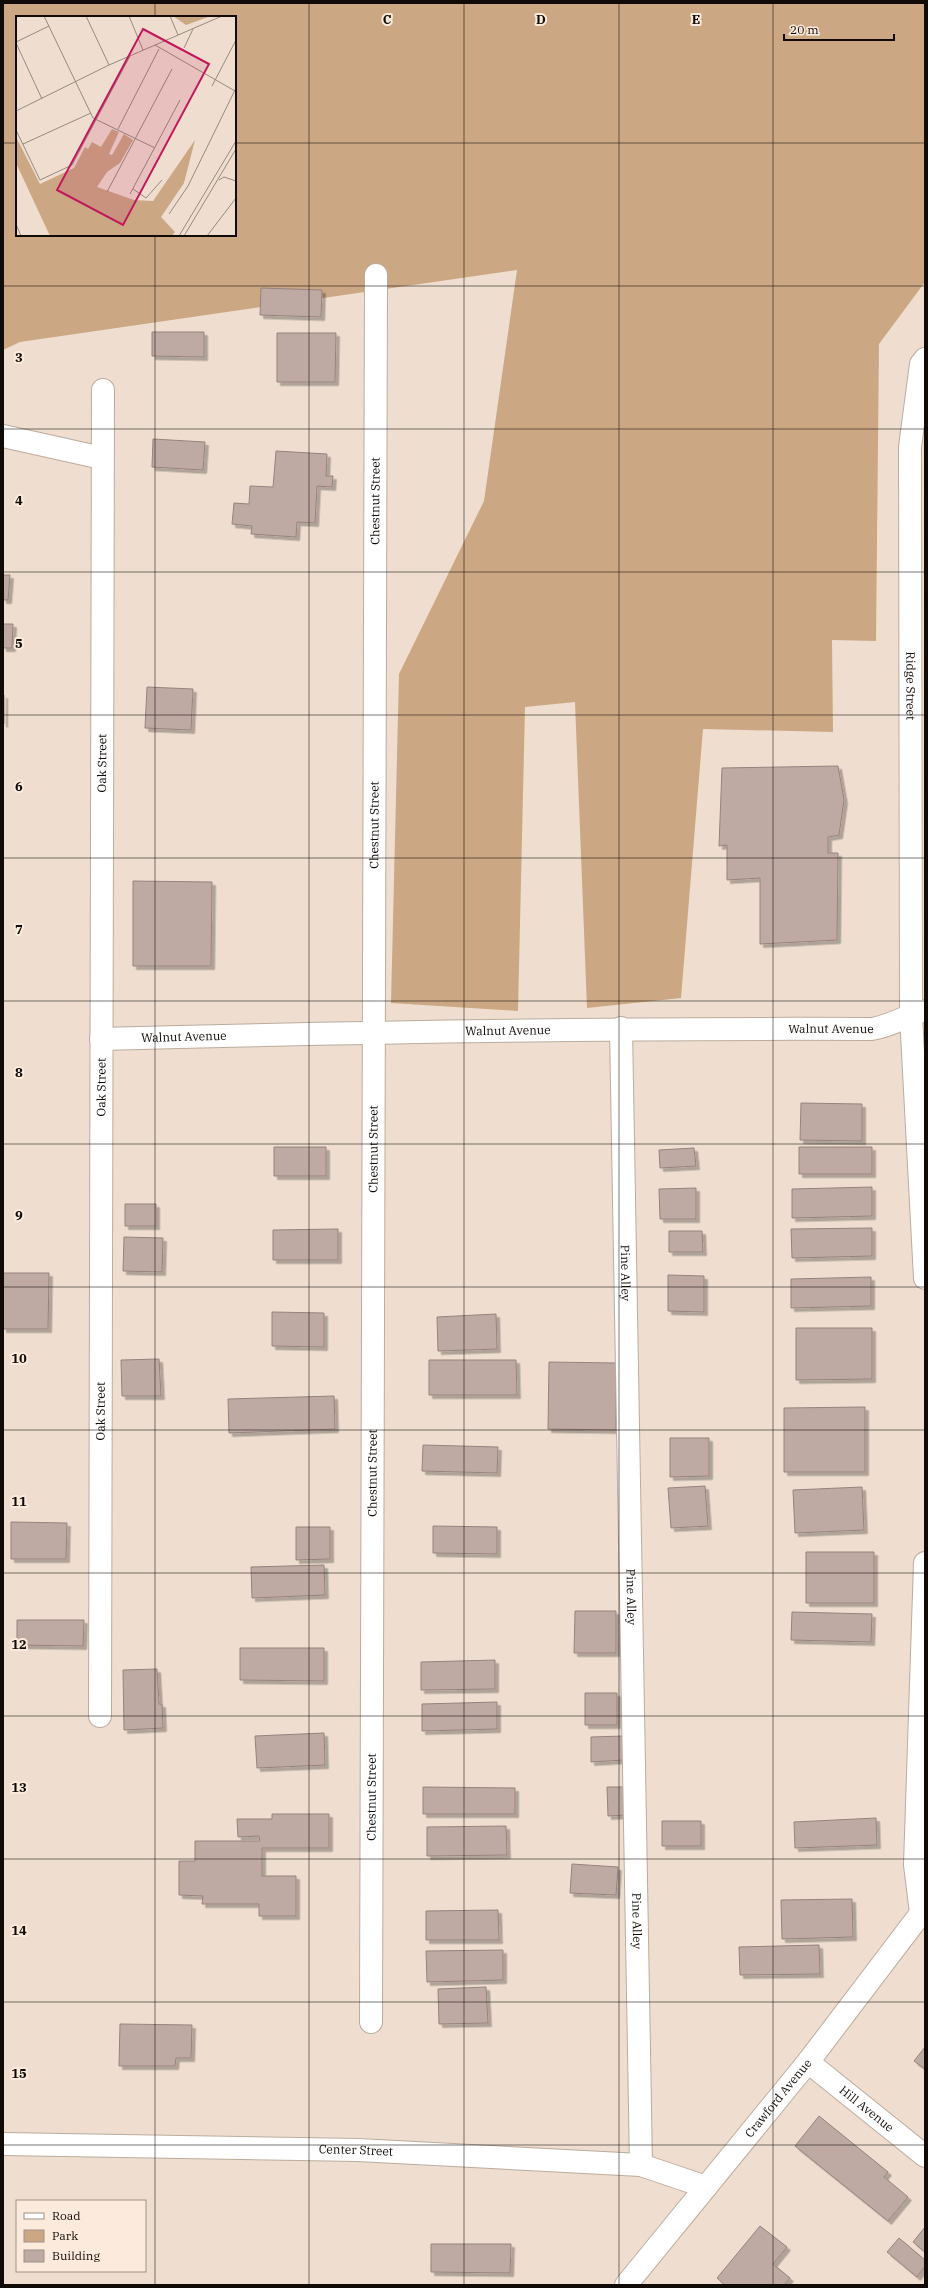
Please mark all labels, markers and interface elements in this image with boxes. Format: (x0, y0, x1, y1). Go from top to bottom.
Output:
text: C (383, 11, 392, 28)
text: D (536, 11, 546, 28)
text: E (692, 11, 700, 28)
inset map (16, 16, 236, 236)
scale bar (784, 16, 894, 42)
text: 20 m (790, 22, 819, 37)
text: 3 (15, 349, 23, 366)
street label: Chestnut Street (367, 457, 382, 545)
text: 4 (15, 492, 23, 509)
text: 5 (15, 635, 23, 652)
street label: Ridge Street (903, 652, 918, 720)
street label: Oak Street (94, 734, 109, 792)
text: 6 (15, 778, 23, 795)
street label: Chestnut Street (366, 781, 382, 869)
text: 7 (15, 921, 23, 938)
street label: Walnut Avenue (788, 1021, 874, 1036)
street label: Walnut Avenue (465, 1022, 551, 1038)
street label: Walnut Avenue (141, 1028, 227, 1045)
street label: Oak Street (93, 1058, 108, 1116)
text: 8 (15, 1064, 23, 1081)
street label: Chestnut Street (365, 1105, 381, 1193)
text: 9 (15, 1207, 23, 1224)
street label: Pine Alley (618, 1245, 634, 1302)
text: 10 (11, 1350, 27, 1367)
street label: Oak Street (93, 1382, 108, 1440)
street label: Chestnut Street (364, 1429, 380, 1517)
text: 11 (11, 1493, 27, 1510)
street label: Pine Alley (624, 1569, 640, 1626)
text: 12 (11, 1636, 27, 1653)
street label: Chestnut Street (364, 1753, 379, 1841)
text: 13 (11, 1779, 27, 1796)
street label: Pine Alley (629, 1893, 645, 1950)
text: 14 (11, 1922, 27, 1939)
street label: Crawford Avenue (741, 2056, 815, 2140)
text: 15 (11, 2065, 27, 2082)
street label: Hill Avenue (837, 2082, 897, 2135)
street label: Center Street (319, 2141, 394, 2159)
legend (16, 2200, 146, 2272)
text: Road (52, 2208, 81, 2223)
text: Park (52, 2228, 78, 2243)
text: Building (52, 2248, 100, 2263)

